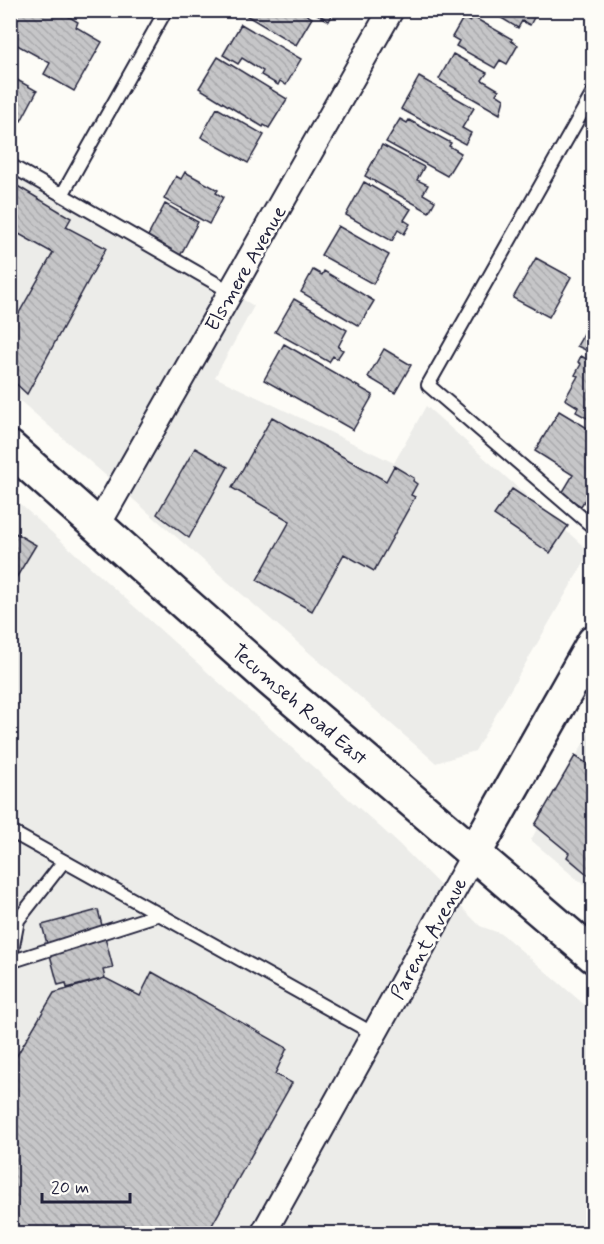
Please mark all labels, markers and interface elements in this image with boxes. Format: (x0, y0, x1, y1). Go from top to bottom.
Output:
street label: Elsmere Avenue (199, 201, 293, 337)
street label: Tecumseh Road East (225, 638, 373, 772)
street label: Parent Avenue (385, 873, 474, 1005)
scale bar (42, 1166, 130, 1204)
text: 20 m (51, 1176, 89, 1200)

